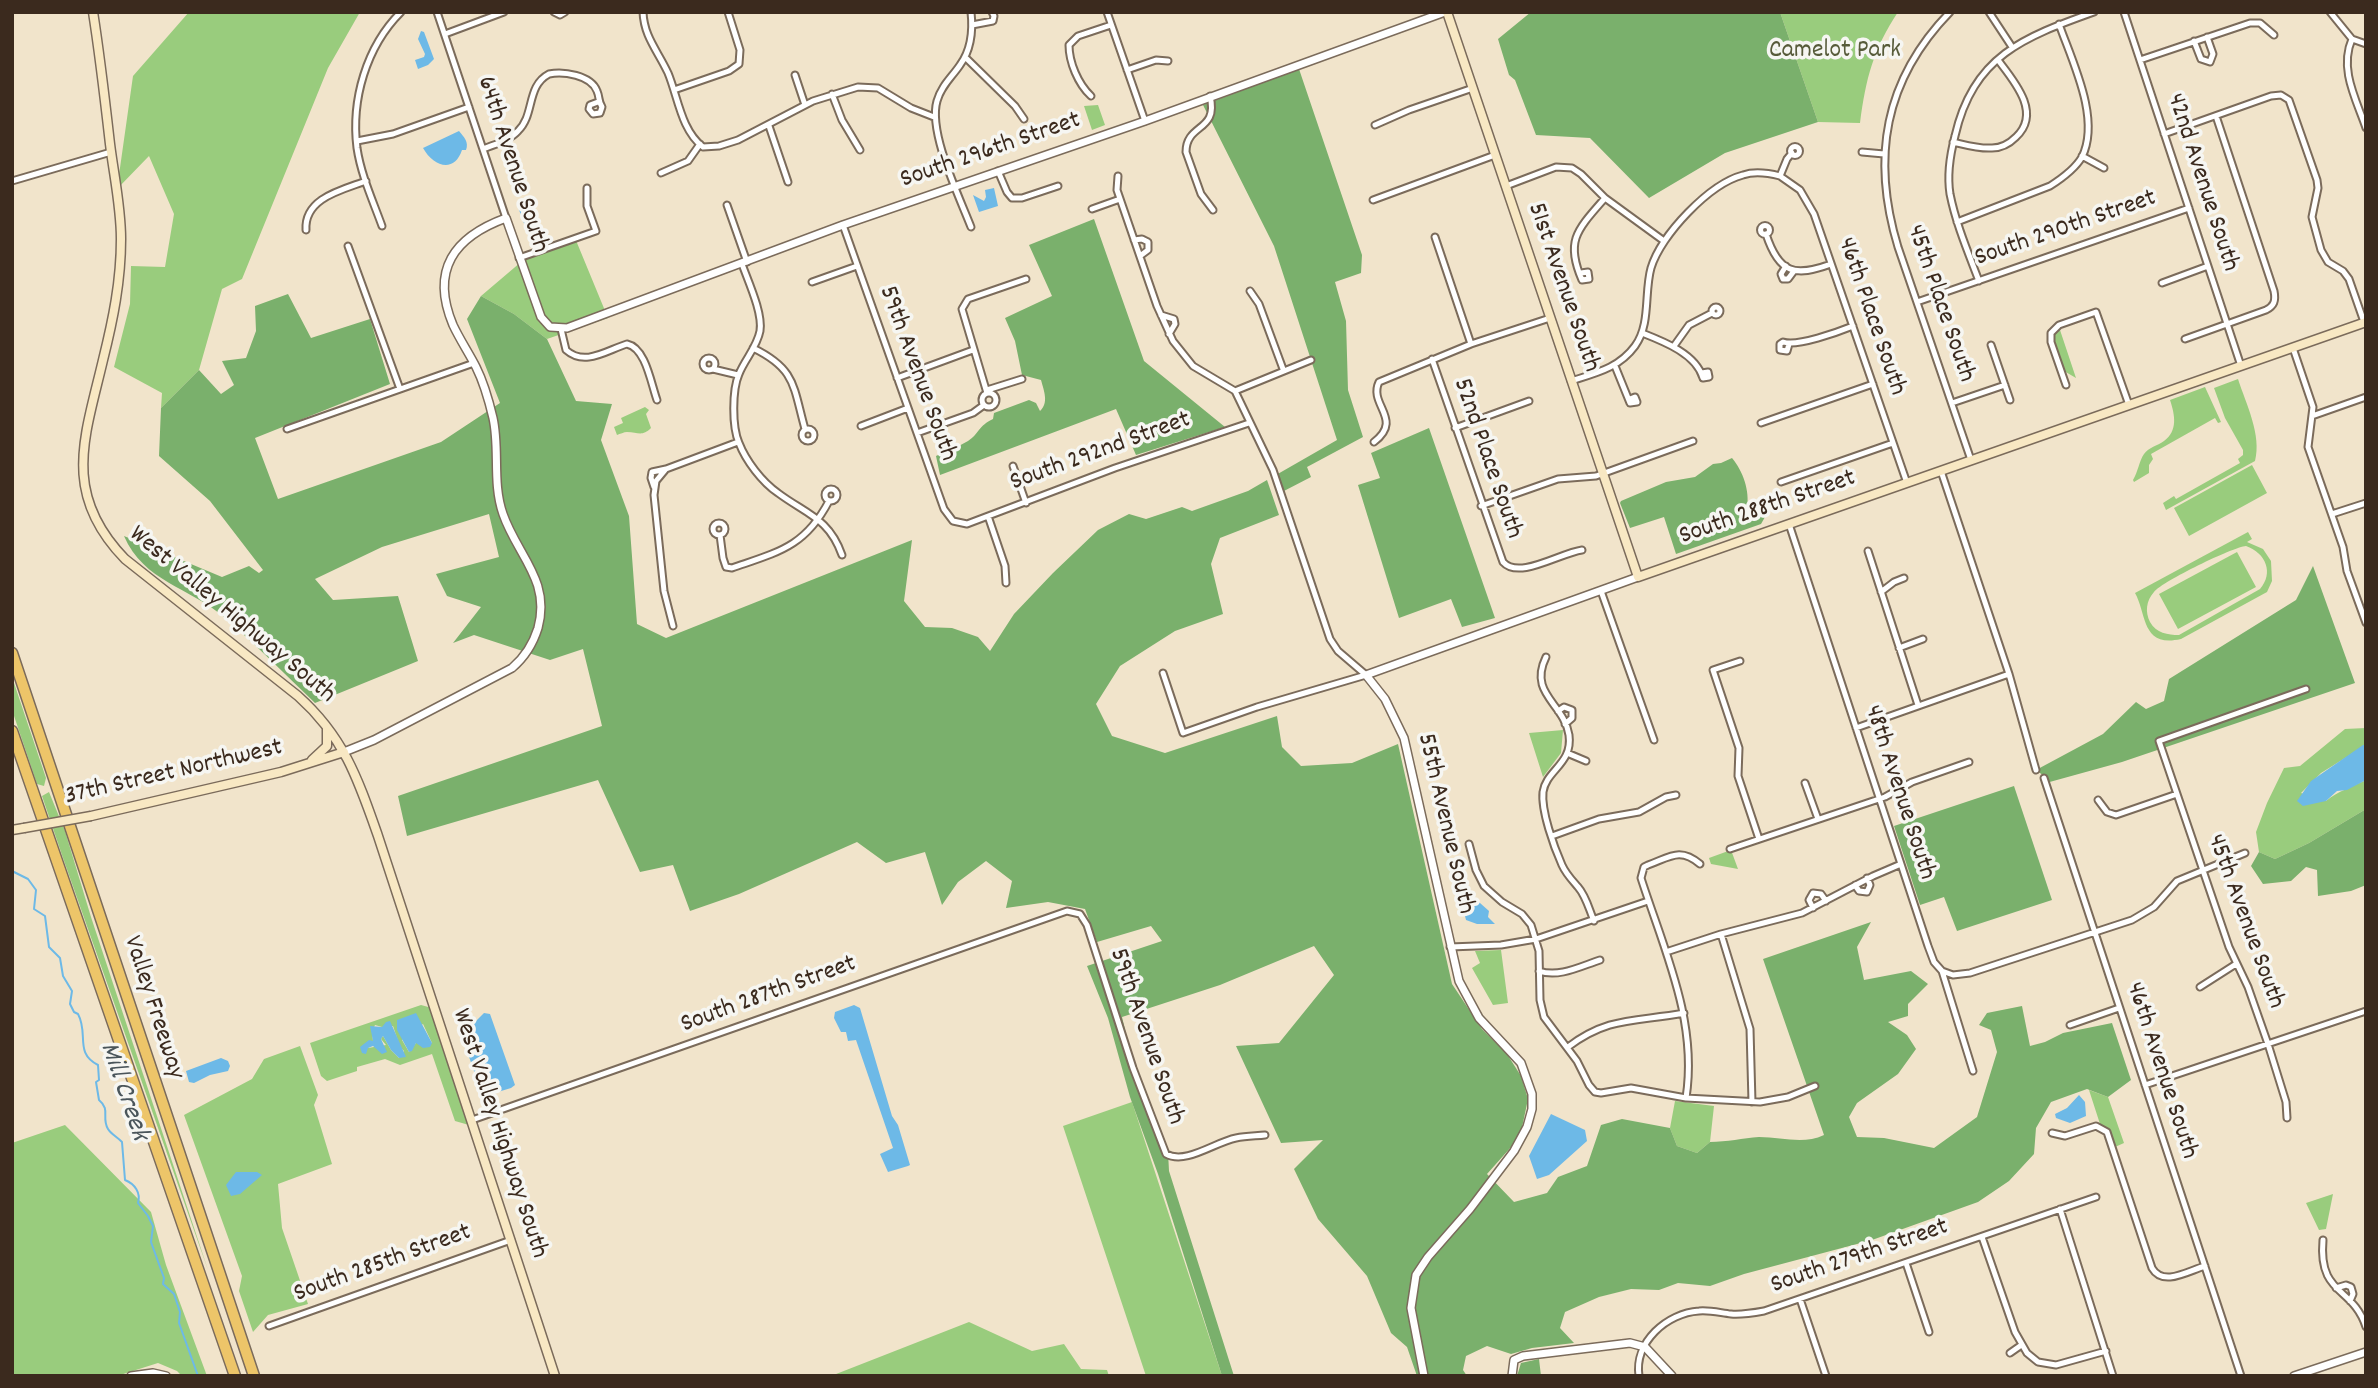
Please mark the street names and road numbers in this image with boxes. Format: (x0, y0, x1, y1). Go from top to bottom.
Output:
street label: 64th Avenue South (468, 73, 554, 257)
street label: 42nd Avenue South (2158, 90, 2244, 276)
street label: South 296th Street (897, 107, 1085, 197)
street label: South 290th Street (1971, 184, 2161, 276)
street label: 51st Avenue South (1518, 199, 1606, 377)
street label: 45th Place South (1898, 221, 1980, 387)
street label: 46th Place South (1828, 234, 1912, 400)
street label: 59th Avenue South (870, 282, 962, 466)
street label: 52nd Place South (1444, 375, 1528, 543)
street label: South 292nd Street (1007, 406, 1195, 500)
street label: South 288th Street (1676, 464, 1860, 554)
street label: West Valley Highway South (121, 520, 341, 712)
street label: 48th Avenue South (1855, 702, 1941, 884)
street label: 55th Avenue South (1408, 731, 1480, 917)
street label: 37th Street Northwest (62, 734, 286, 814)
street label: 45th Avenue South (2198, 831, 2290, 1013)
street label: Valley Freeway (114, 933, 190, 1083)
street label: 59th Avenue South (1100, 945, 1190, 1129)
street label: South 287th Street (677, 950, 861, 1042)
street label: 46th Avenue South (2117, 979, 2203, 1163)
street label: West Valley Highway South (443, 1005, 553, 1263)
street label: South 279th Street (1767, 1213, 1953, 1303)
street label: South 285th Street (290, 1219, 476, 1311)

